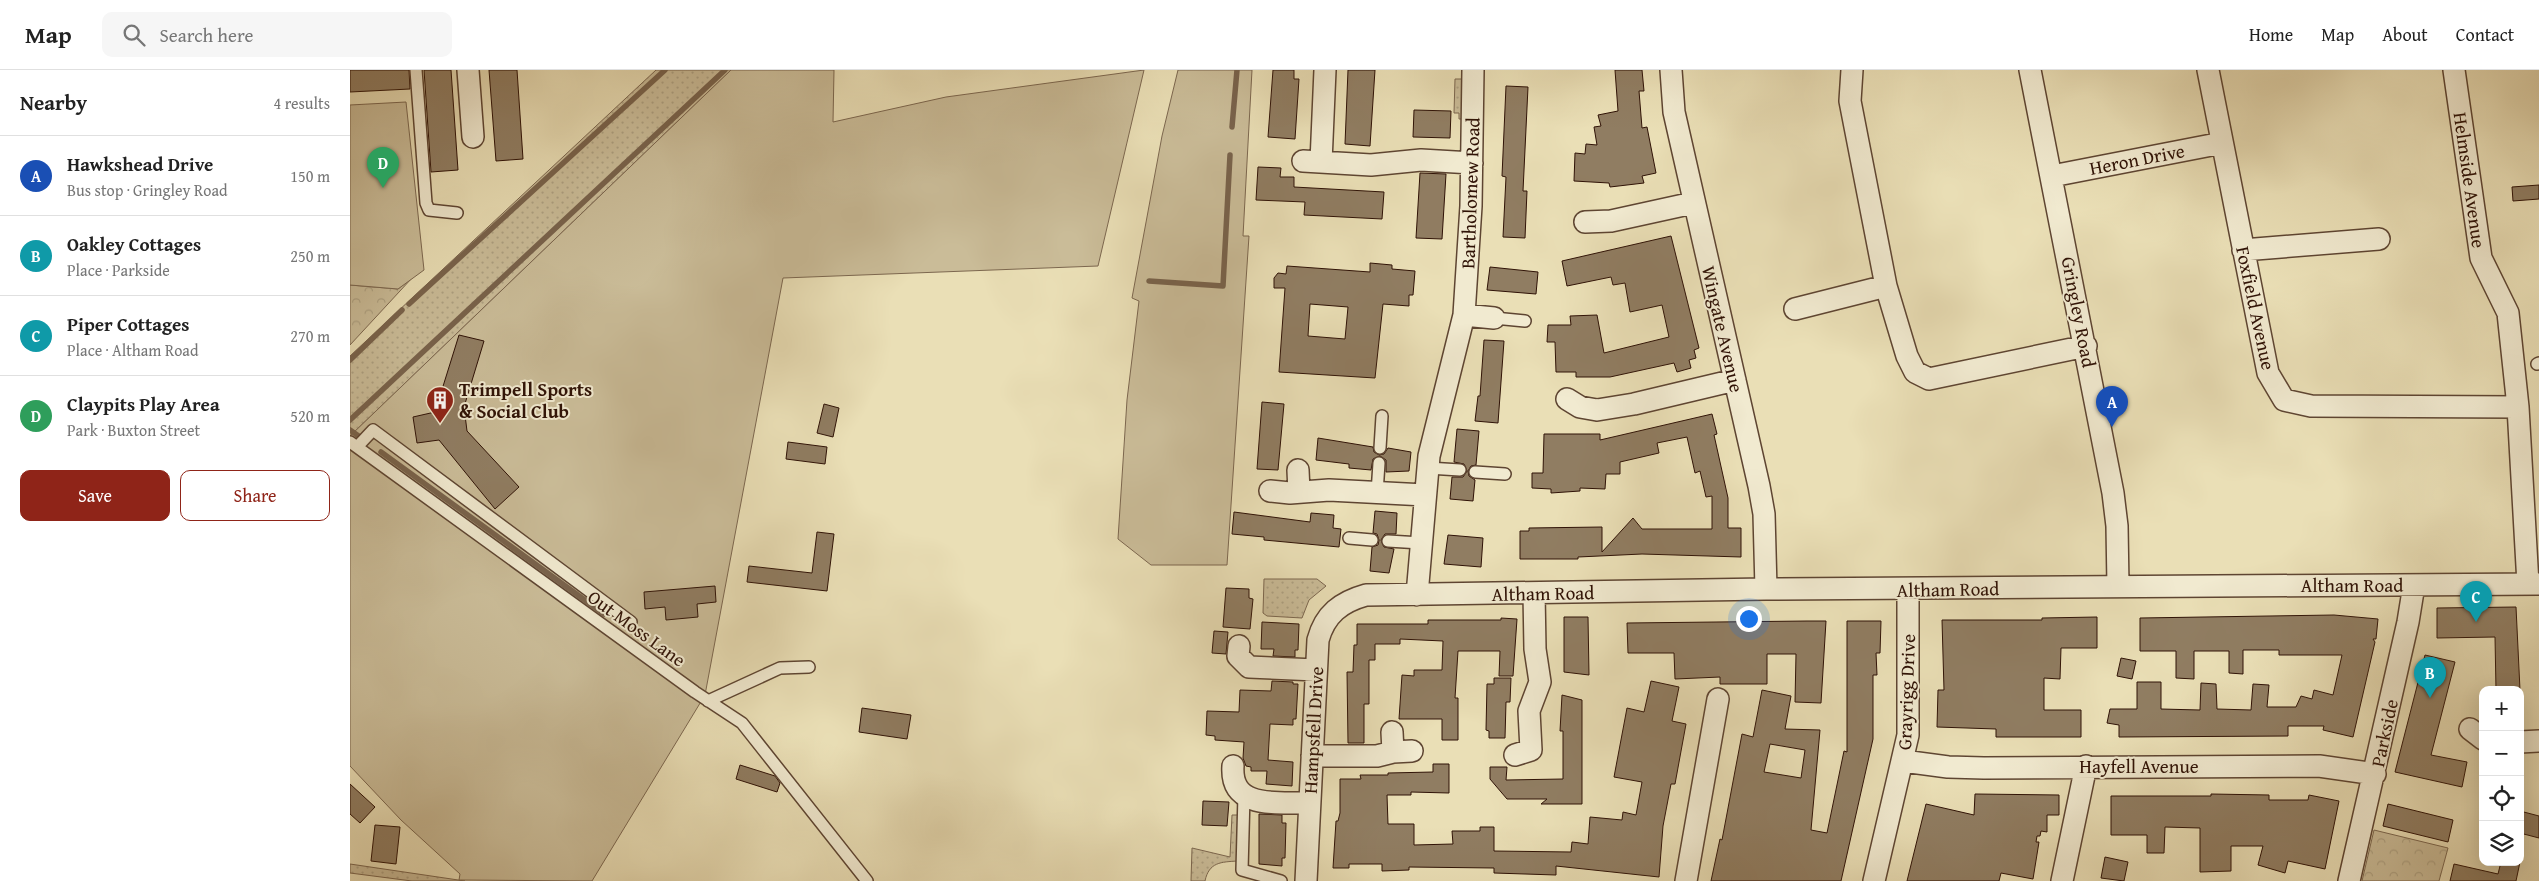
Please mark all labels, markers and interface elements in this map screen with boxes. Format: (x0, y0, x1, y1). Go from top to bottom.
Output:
search box (102, 12, 452, 57)
text: Map (25, 17, 72, 52)
icon: search (120, 21, 148, 49)
text: Search here (160, 21, 253, 49)
text: Home (2249, 21, 2293, 48)
text: Map (2321, 21, 2354, 48)
text: About (2382, 21, 2428, 48)
text: Contact (2456, 21, 2514, 48)
text: Nearby (20, 87, 87, 118)
text: 4 results (273, 91, 330, 115)
street label: Helmside Avenue (2447, 110, 2493, 250)
street label: Bartholomew Road (1453, 116, 1487, 269)
street label: Heron Drive (2087, 136, 2187, 182)
pin: D (367, 147, 399, 188)
text: Hawkshead Drive (67, 150, 213, 178)
text: A (31, 164, 41, 188)
text: 150 m (290, 164, 330, 188)
text: Bus stop · Gringley Road (67, 178, 228, 202)
text: Oakley Cottages (67, 230, 201, 258)
text: B (31, 244, 41, 268)
text: 250 m (290, 244, 330, 268)
street label: Foxfield Avenue (2229, 244, 2283, 373)
street label: Gringley Road (2055, 254, 2104, 371)
text: Place · Parkside (67, 258, 170, 282)
street label: Wingate Avenue (1695, 263, 1751, 395)
text: Piper Cottages (67, 310, 189, 338)
text: C (31, 324, 41, 348)
text: 270 m (290, 324, 330, 348)
text: Place · Altham Road (67, 338, 198, 362)
place label: Trimpell Sports & Social Club (459, 375, 592, 425)
building icon: Trimpell Sports & Social Club (425, 385, 455, 424)
pin: A (2096, 386, 2128, 427)
text: Claypits Play Area (67, 390, 220, 418)
text: D (31, 404, 41, 428)
text: 520 m (290, 404, 330, 428)
text: Park · Buxton Street (67, 418, 200, 442)
button: Save (20, 470, 170, 521)
button: Share (180, 470, 330, 521)
street label: Altham Road (2301, 571, 2404, 599)
street label: Altham Road (1896, 574, 2000, 604)
street label: Altham Road (1491, 578, 1595, 608)
pin: C (2460, 581, 2492, 622)
street label: Out Moss Lane (582, 583, 692, 673)
your location (1736, 606, 1762, 632)
street label: Grayrigg Drive (1890, 633, 1922, 751)
pin: B (2414, 657, 2446, 698)
street label: Hampsfell Drive (1296, 666, 1330, 794)
map controls (2479, 686, 2524, 866)
button: + (2479, 686, 2524, 731)
street label: Parkside (2363, 696, 2405, 769)
button: − (2479, 731, 2524, 776)
street label: Hayfell Avenue (2079, 752, 2199, 780)
button: locate (2479, 776, 2524, 821)
button: layers (2479, 821, 2524, 866)

